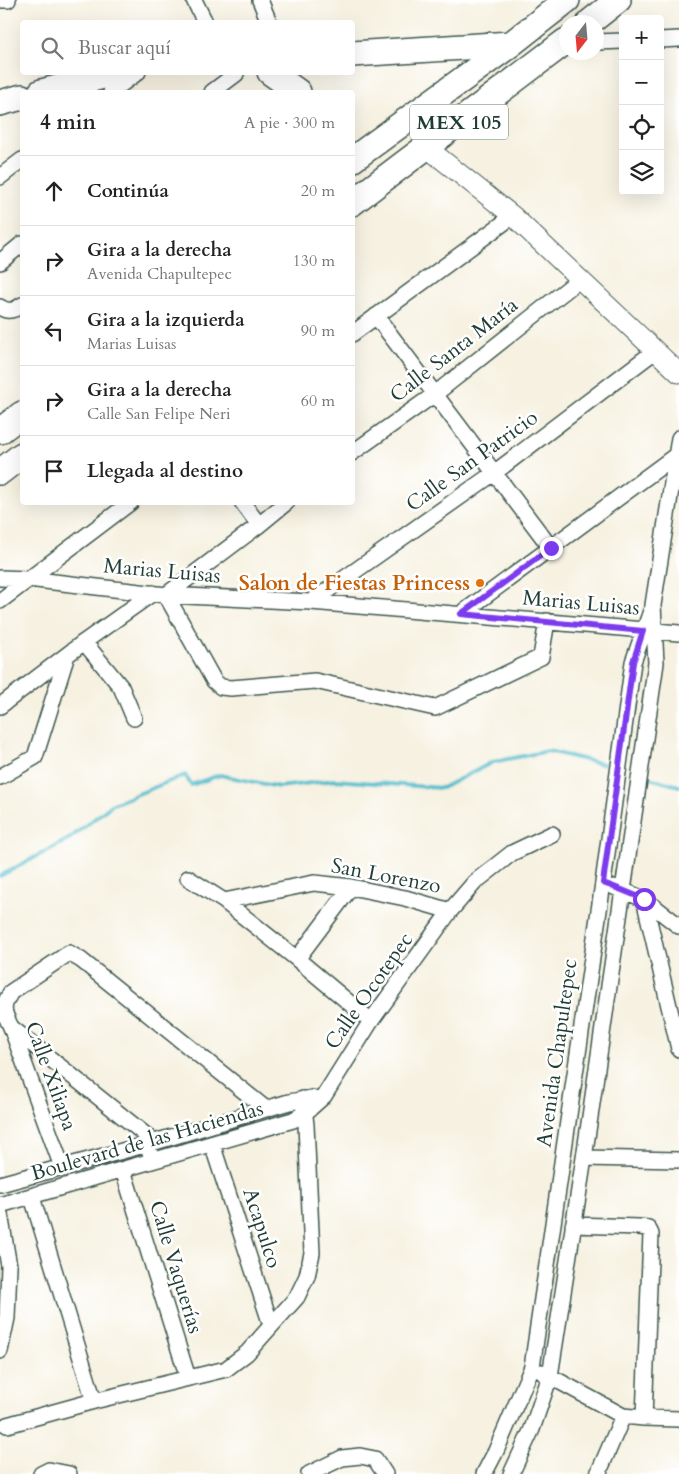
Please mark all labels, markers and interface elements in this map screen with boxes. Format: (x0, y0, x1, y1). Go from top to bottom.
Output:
north arrow (559, 15, 604, 60)
map controls (619, 15, 664, 195)
button: + (619, 15, 664, 60)
search box (20, 20, 355, 75)
icon: search (38, 34, 66, 62)
text: Buscar aquí (78, 35, 171, 61)
button: − (619, 60, 664, 105)
road number: MEX 105 (410, 104, 508, 140)
button: locate (619, 105, 664, 150)
text: 4 min (40, 108, 96, 137)
text: A pie · 300 m (244, 112, 335, 134)
button: layers (619, 150, 664, 195)
icon: ahead (40, 177, 68, 205)
text: Continúa (87, 178, 169, 204)
text: 20 m (301, 180, 335, 202)
text: Gira a la derecha (87, 237, 232, 263)
icon: right (40, 247, 68, 275)
text: 130 m (293, 250, 335, 272)
text: Avenida Chapultepec (87, 263, 232, 285)
street label: Calle Santa María (384, 291, 524, 409)
text: Gira a la izquierda (87, 307, 245, 333)
icon: left (40, 317, 68, 345)
text: 90 m (301, 320, 335, 342)
text: Marias Luisas (87, 333, 176, 355)
text: Gira a la derecha (87, 377, 232, 403)
icon: right (40, 387, 68, 415)
text: 60 m (301, 390, 335, 412)
text: Calle San Felipe Neri (87, 403, 230, 425)
street label: Calle San Patricio (400, 403, 544, 519)
icon: arrive (40, 457, 68, 485)
text: Llegada al destino (87, 458, 243, 484)
route end (540, 537, 563, 560)
street label: Marias Luisas (102, 551, 222, 591)
place label: Salon de Fiestas Princess (239, 569, 470, 598)
marker: Salon de Fiestas Princess (474, 577, 486, 589)
street label: Marias Luisas (521, 583, 641, 623)
street label: San Lorenzo (329, 851, 443, 901)
route start (633, 888, 656, 911)
street label: Calle Ocotepec (318, 927, 420, 1055)
street label: Avenida Chapultepec (529, 957, 585, 1149)
street label: Calle Xiliapa (18, 1017, 84, 1135)
street label: Boulevard de las Haciendas (27, 1094, 267, 1188)
street label: Acapulco (235, 1184, 289, 1272)
street label: Calle Vaquerías (142, 1197, 210, 1337)

